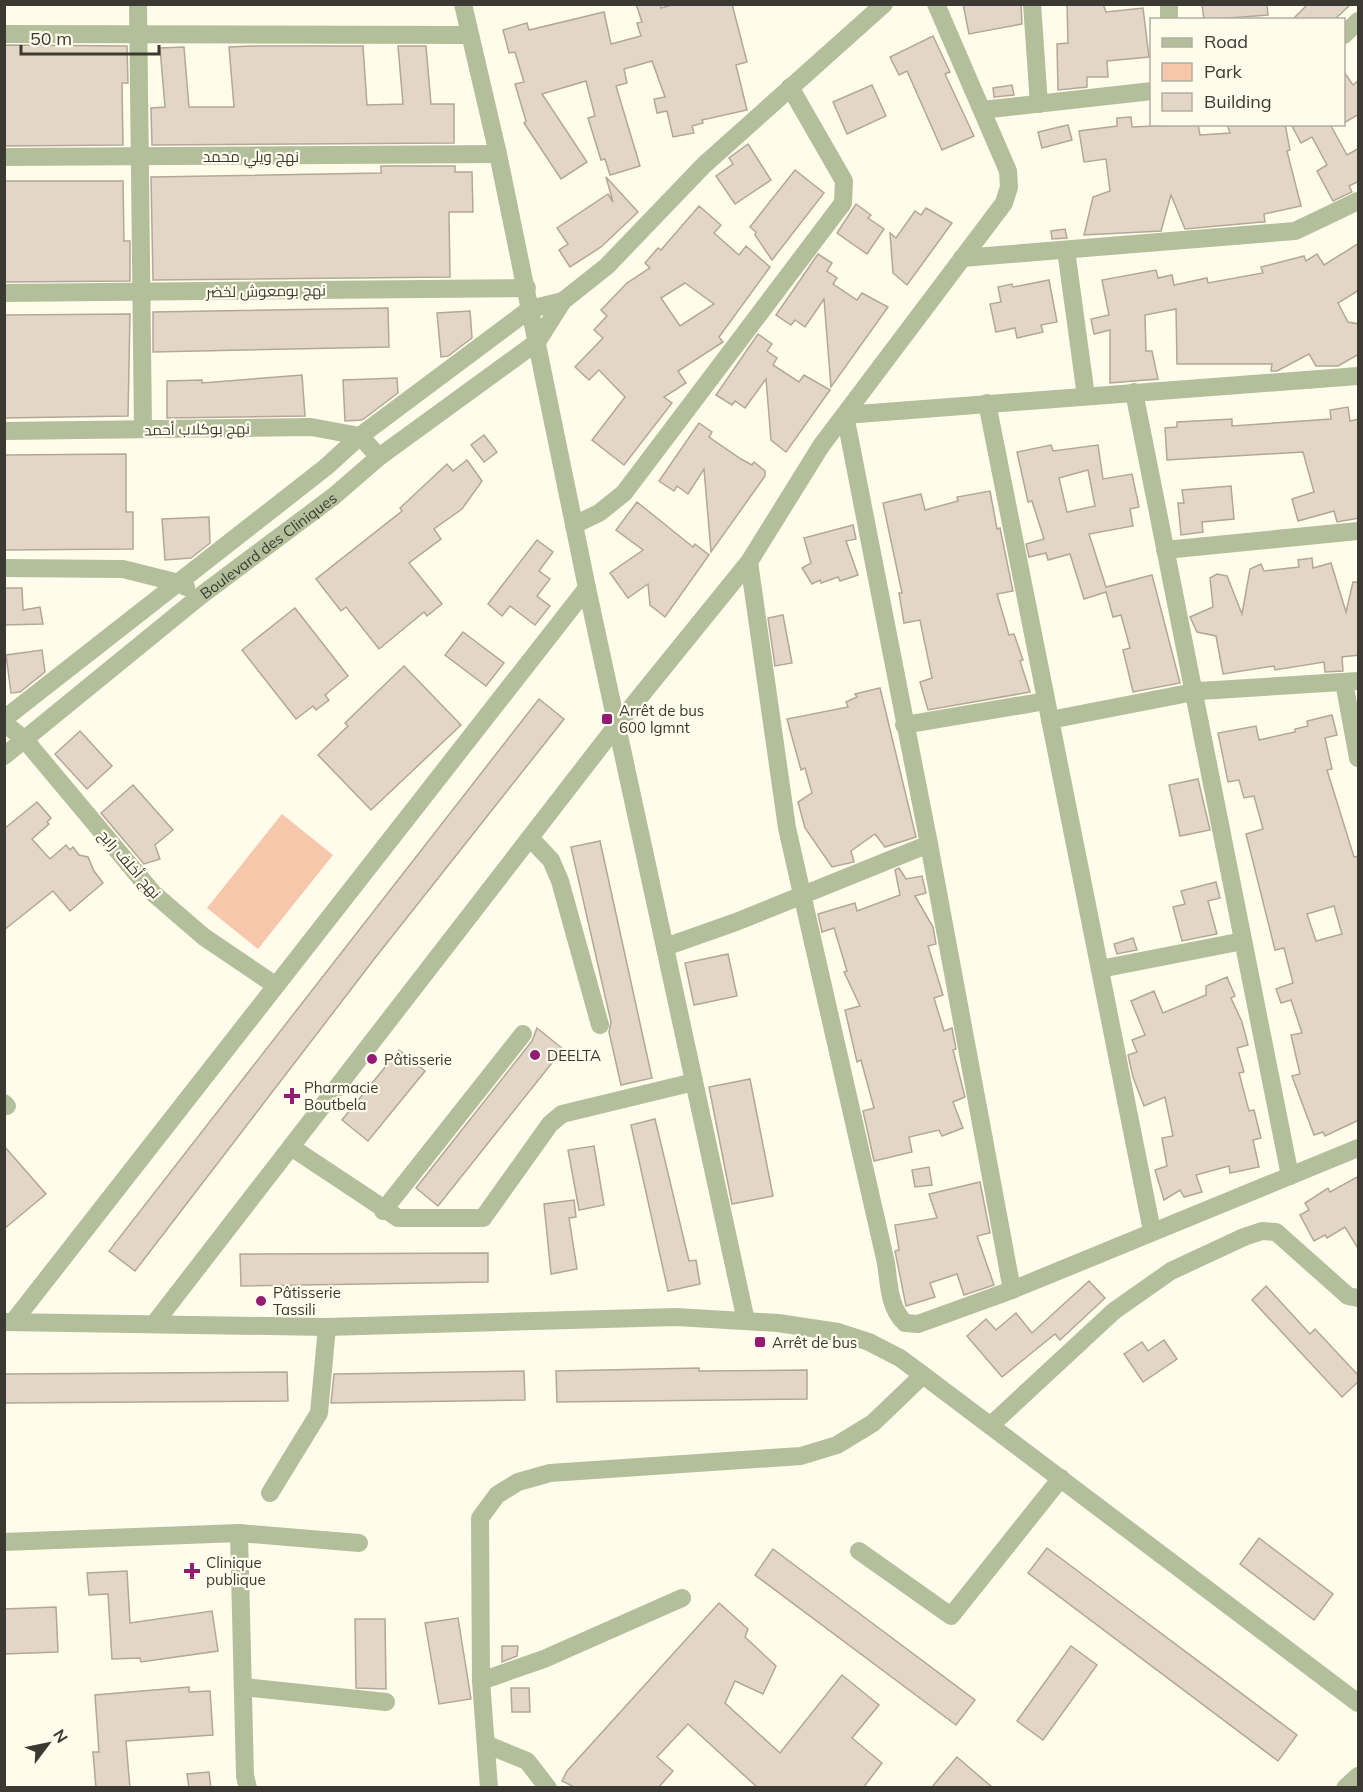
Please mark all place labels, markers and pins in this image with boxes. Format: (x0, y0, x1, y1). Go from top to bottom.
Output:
place label: Arrêt de bus 600 lgmnt (619, 701, 704, 737)
marker: Arrêt de bus 600 lgmnt (600, 712, 614, 726)
place label: DEELTA (547, 1046, 601, 1065)
marker: DEELTA (528, 1048, 542, 1062)
place label: Pâtisserie (384, 1050, 452, 1069)
marker: Pâtisserie (365, 1052, 379, 1066)
place label: Pharmacie Boutbela (304, 1078, 378, 1114)
marker: Pharmacie Boutbela (285, 1089, 299, 1103)
place label: Pâtisserie Tassili (273, 1283, 341, 1319)
marker: Pâtisserie Tassili (254, 1294, 268, 1308)
place label: Arrêt de bus (772, 1333, 857, 1352)
marker: Arrêt de bus (753, 1335, 767, 1349)
place label: Clinique publique (206, 1553, 266, 1589)
marker: Clinique publique (183, 1562, 201, 1580)

